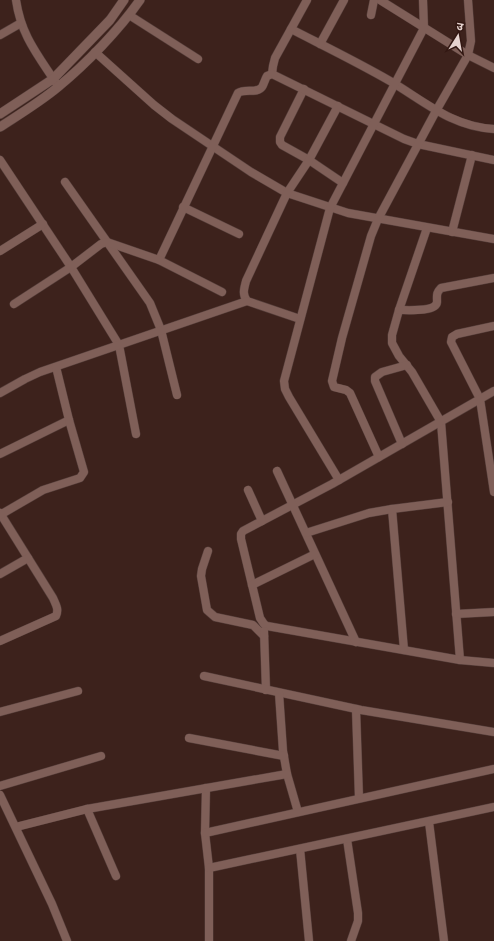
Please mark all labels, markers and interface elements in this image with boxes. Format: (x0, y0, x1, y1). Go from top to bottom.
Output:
north arrow (438, 16, 478, 56)
text: उ (456, 20, 465, 33)

